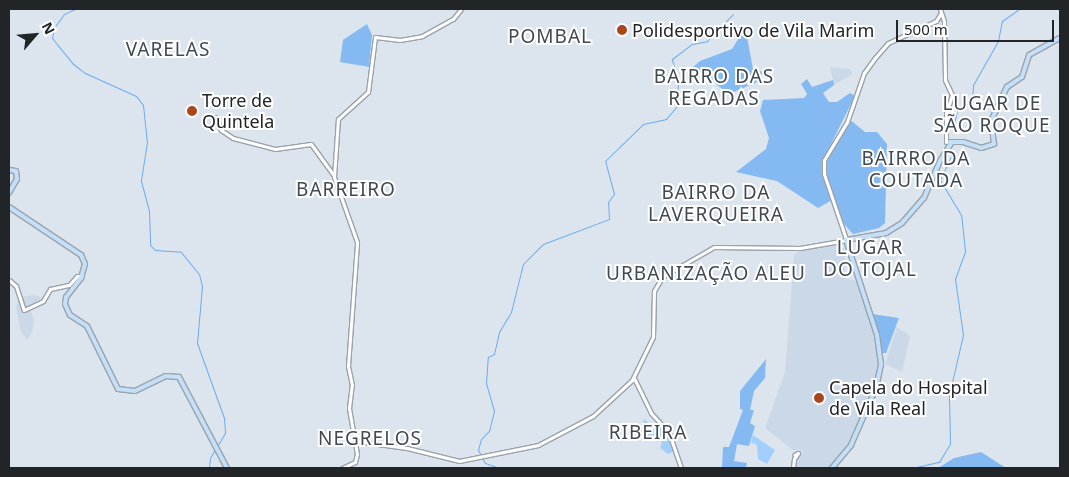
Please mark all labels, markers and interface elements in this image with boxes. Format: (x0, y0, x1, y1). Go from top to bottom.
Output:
north arrow (10, 10, 60, 60)
scale bar (899, 10, 1056, 42)
text: N (38, 19, 60, 37)
place label: Polidesportivo de Vila Marim (632, 19, 874, 41)
text: 500 m (904, 19, 948, 39)
marker: Polidesportivo de Vila Marim (616, 24, 628, 36)
district label: POMBAL (507, 26, 593, 48)
district label: VARELAS (125, 39, 211, 61)
district label: BAIRRO DAS REGADAS (653, 66, 775, 110)
place label: Torre de Quintela (202, 90, 274, 132)
district label: LUGAR DE SÃO ROQUE (932, 93, 1052, 137)
marker: Torre de Quintela (186, 105, 198, 117)
district label: BAIRRO DA COUTADA (860, 148, 972, 192)
district label: BARREIRO (295, 179, 397, 201)
district label: BAIRRO DA LAVERQUEIRA (647, 182, 785, 226)
district label: LUGAR DO TOJAL (822, 237, 918, 281)
district label: URBANIZAÇÃO ALEU (604, 263, 808, 285)
place label: Capela do Hospital de Vila Real (829, 377, 988, 419)
marker: Capela do Hospital de Vila Real (813, 392, 825, 404)
district label: RIBEIRA (608, 422, 688, 444)
district label: NEGRELOS (317, 428, 423, 450)

